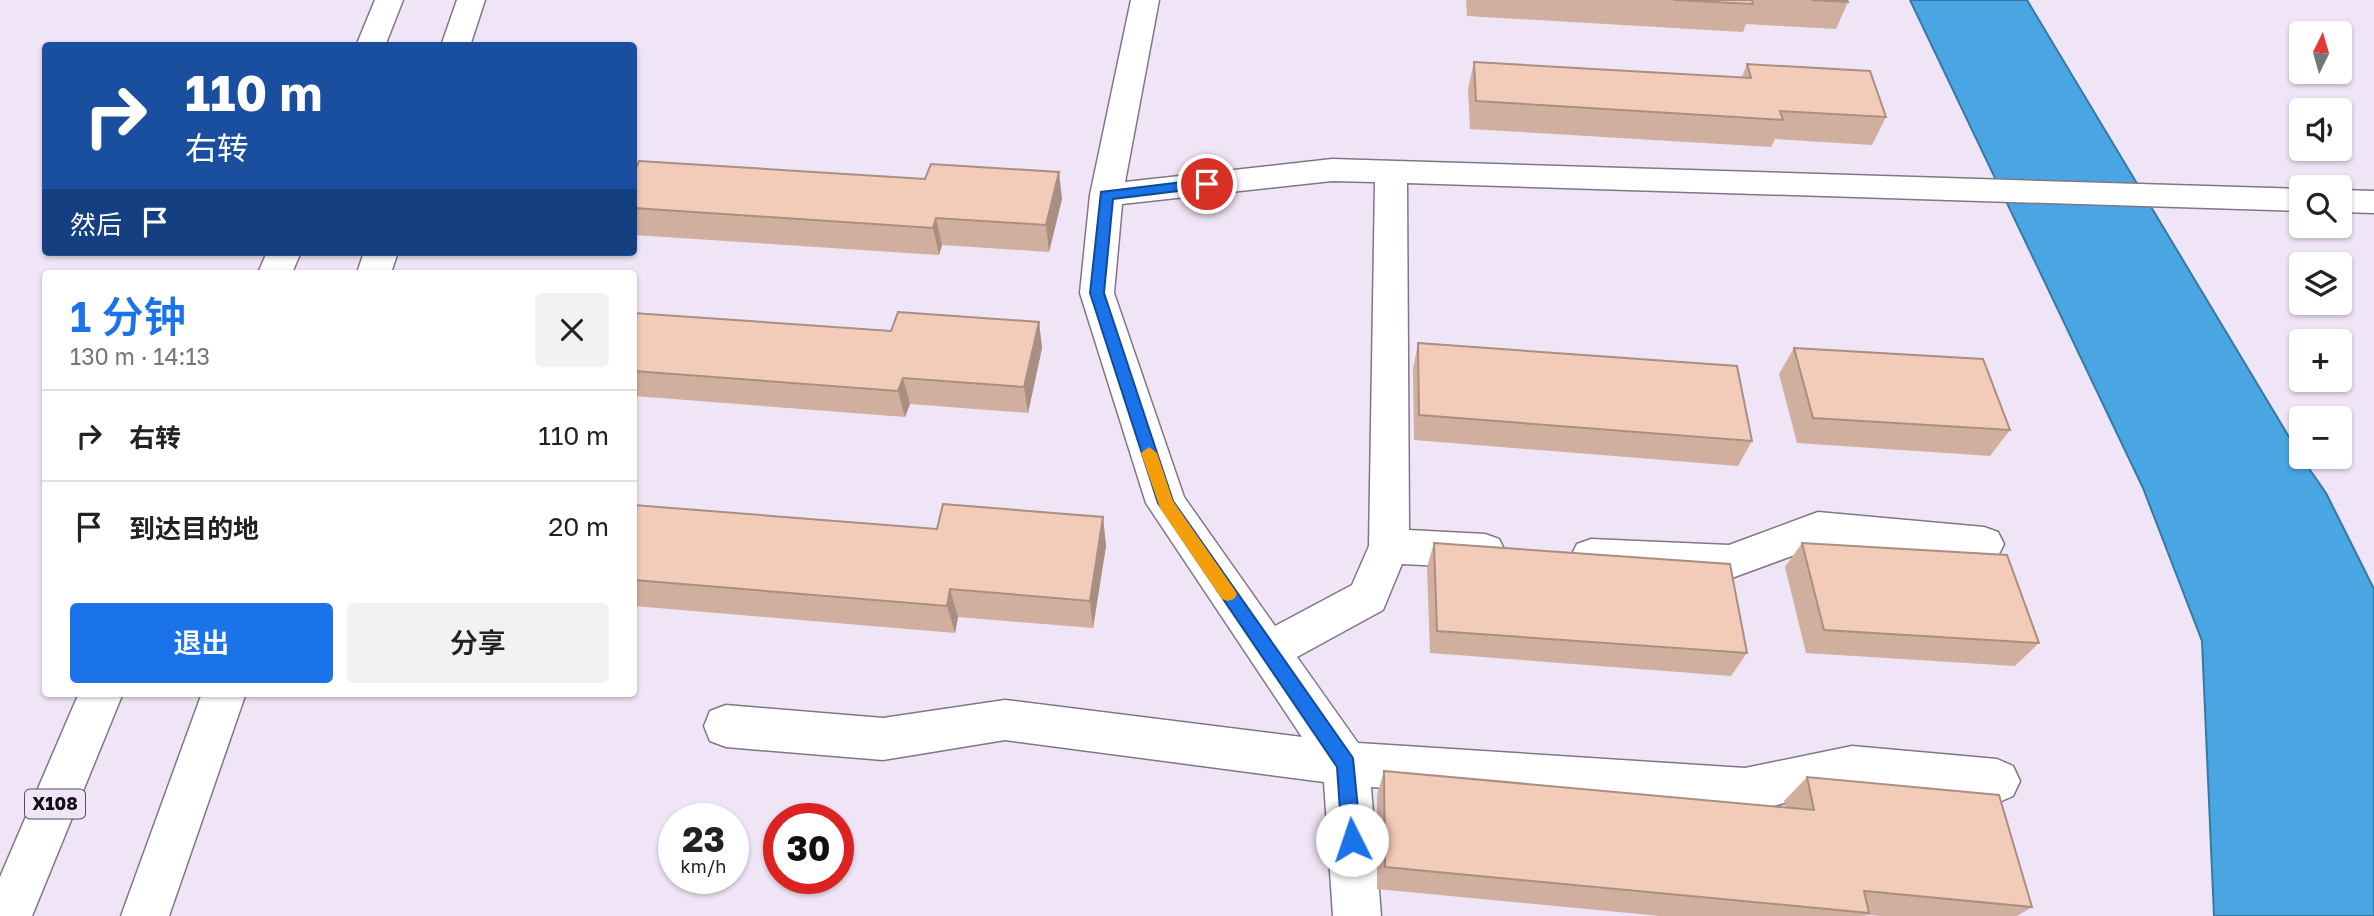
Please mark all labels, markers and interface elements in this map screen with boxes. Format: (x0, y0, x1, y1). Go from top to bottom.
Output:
north arrow (2289, 21, 2352, 84)
map controls (2289, 21, 2352, 469)
text: 110 m (185, 63, 322, 122)
icon: right (70, 70, 161, 161)
button: sound (2289, 98, 2352, 161)
text: 右转 (185, 129, 249, 167)
pin (1177, 154, 1237, 214)
icon: arrive (1188, 165, 1226, 203)
button: search (2289, 175, 2352, 238)
icon: arrive (136, 203, 174, 241)
text: 然后 (70, 209, 122, 240)
button: layers (2289, 252, 2352, 315)
text: 1 分钟 (70, 291, 186, 341)
button: close (535, 293, 609, 367)
button: + (2289, 329, 2352, 392)
text: 130 m · 14:13 (70, 342, 210, 370)
button: − (2289, 406, 2352, 469)
icon: right (70, 417, 108, 455)
text: 110 m (538, 420, 609, 451)
text: 右转 (129, 422, 181, 453)
icon: arrive (70, 508, 108, 546)
text: 20 m (548, 511, 609, 542)
text: 到达目的地 (129, 513, 259, 544)
button: 退出 (70, 603, 333, 683)
button: 分享 (347, 603, 609, 683)
road number: X108 (25, 790, 85, 818)
speed limit sign: 30 (763, 803, 854, 894)
position arrow (1315, 803, 1389, 877)
text: 23 (682, 818, 725, 860)
text: km/h (681, 855, 726, 877)

